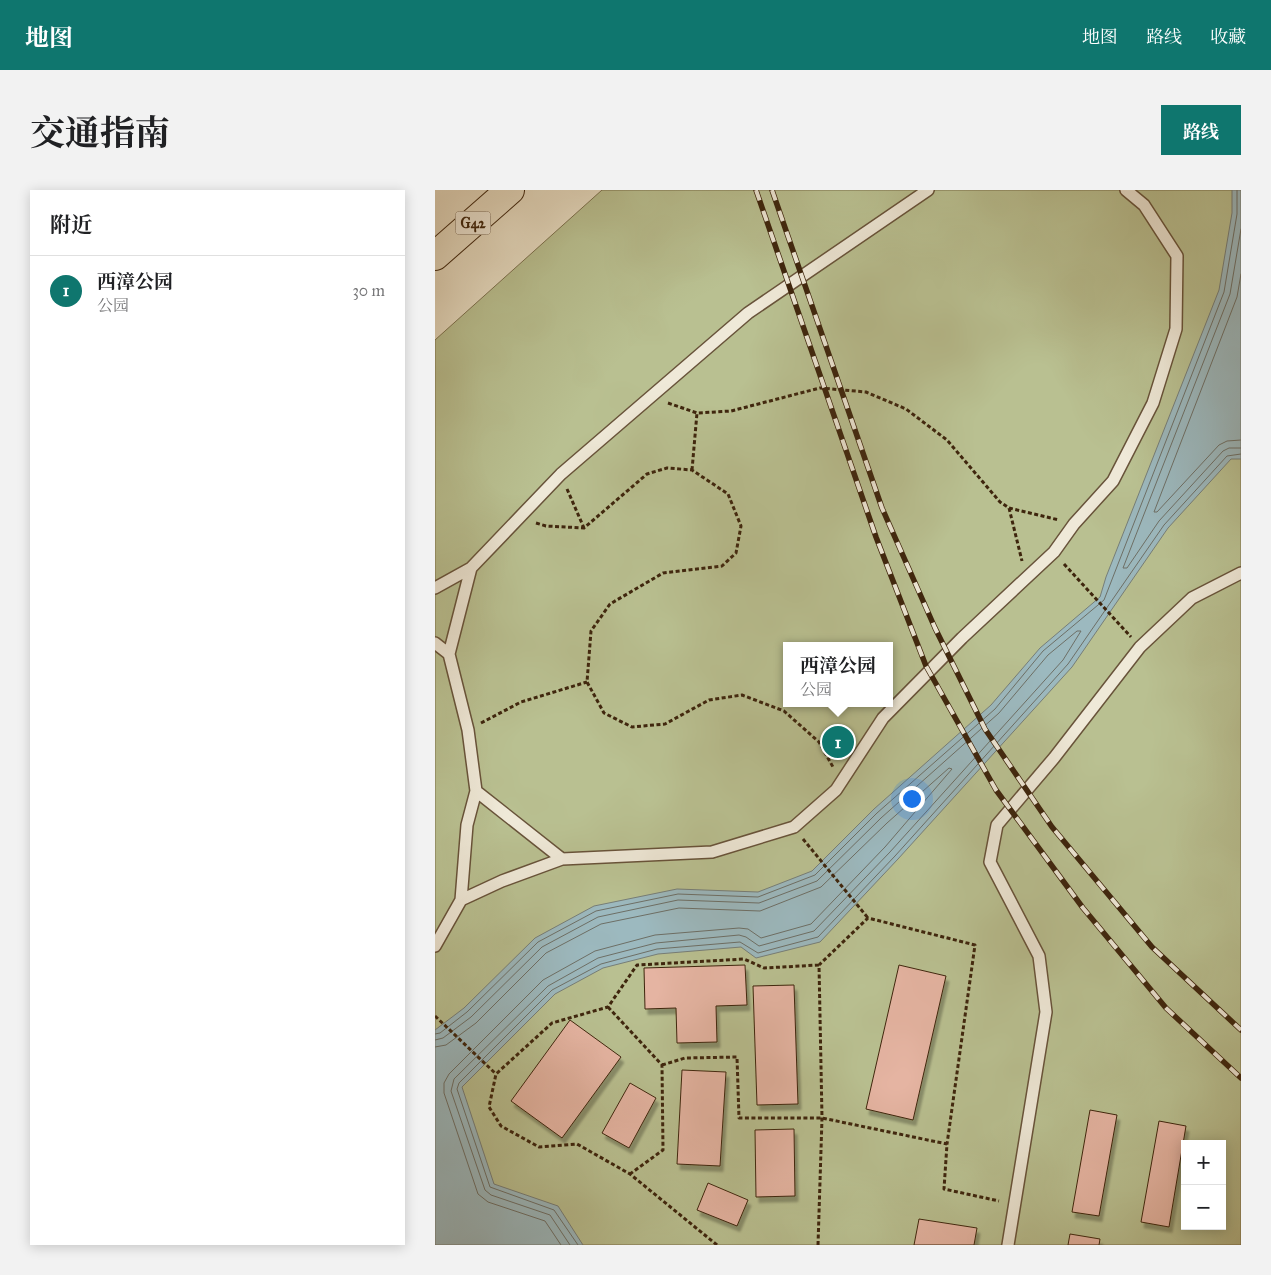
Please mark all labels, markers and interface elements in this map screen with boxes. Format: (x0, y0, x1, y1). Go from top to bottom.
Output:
text: 地图 (25, 23, 73, 53)
text: 地图 (1082, 26, 1118, 48)
text: 路线 (1146, 26, 1182, 48)
text: 收藏 (1210, 26, 1246, 48)
button: 路线 (1161, 105, 1241, 155)
text: 交通指南 (30, 112, 170, 155)
text: 附近 (50, 212, 92, 238)
road number: G42 (455, 212, 491, 234)
text: 西漳公园 (97, 270, 173, 293)
text: 1 (63, 281, 69, 300)
text: 30 m (352, 281, 385, 300)
text: 公园 (97, 296, 129, 315)
popup (783, 642, 893, 707)
text: 西漳公园 (800, 654, 876, 677)
text: 公园 (800, 680, 832, 699)
pin: 1 (822, 723, 854, 761)
your location (899, 786, 925, 812)
map controls (1181, 1140, 1226, 1230)
button: + (1181, 1140, 1226, 1185)
button: − (1181, 1185, 1226, 1230)

